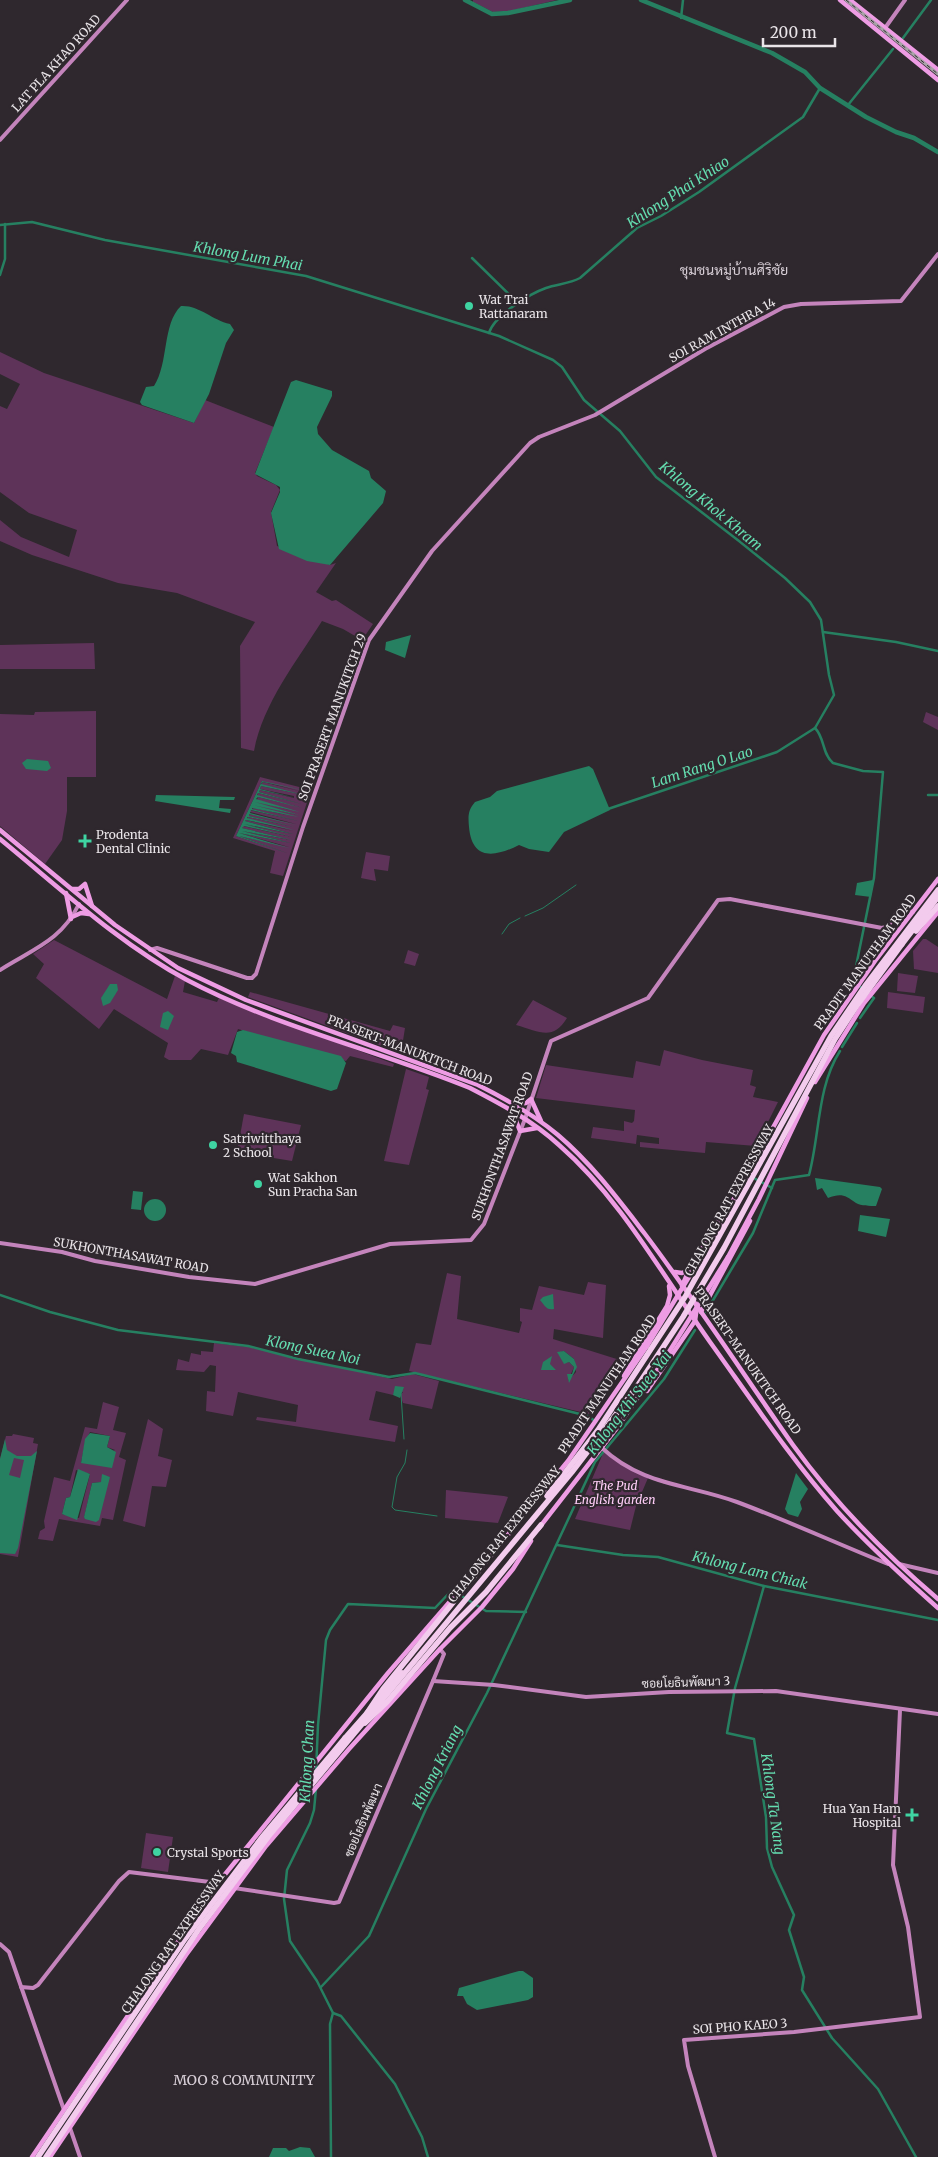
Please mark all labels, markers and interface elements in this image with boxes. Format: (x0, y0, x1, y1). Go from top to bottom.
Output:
street label: LAT PLA KHAO ROAD (8, 11, 104, 115)
scale bar (763, 15, 836, 47)
text: 200 m (770, 23, 817, 42)
water label: Khlong Phai Khiao (622, 152, 733, 232)
water label: Khlong Lum Phai (191, 237, 304, 274)
district label: ชุมชนหมู่บ้านศิริชัย (680, 261, 788, 280)
place label: Wat Trai Rattanaram (478, 292, 548, 321)
street label: SOI RAM INTHRA 14 (666, 294, 778, 366)
marker: Wat Trai Rattanaram (463, 300, 475, 312)
water label: Khlong Khok Khram (655, 457, 766, 555)
street label: SOI PRASERT MANUKITCH 29 (295, 631, 369, 803)
water label: Lam Rang O Lao (649, 742, 755, 792)
place label: Prodenta Dental Clinic (96, 827, 170, 856)
marker: Prodenta Dental Clinic (78, 834, 92, 848)
street label: PRADIT MANUTHAM ROAD (811, 891, 919, 1033)
street label: PRASERT-MANUKITCH ROAD (325, 1012, 495, 1088)
street label: SUKHONTHASAWAT ROAD (468, 1070, 536, 1222)
street label: CHALONG RAT EXPRESSWAY (681, 1121, 777, 1278)
place label: Satriwitthaya 2 School (223, 1131, 302, 1160)
marker: Satriwitthaya 2 School (207, 1139, 219, 1151)
place label: Wat Sakhon Sun Pracha San (267, 1170, 358, 1199)
marker: Wat Sakhon Sun Pracha San (252, 1178, 264, 1190)
street label: SUKHONTHASAWAT ROAD (52, 1234, 210, 1276)
street label: PRASERT-MANUKITCH ROAD (692, 1285, 804, 1437)
street label: PRADIT MANUTHAM ROAD (555, 1312, 659, 1456)
water label: Klong Suea Noi (263, 1331, 362, 1369)
water label: Khlong Khi Suea Yai (582, 1347, 675, 1459)
street label: CHALONG RAT EXPRESSWAY (444, 1463, 564, 1605)
park label: The Pud English garden (575, 1478, 655, 1507)
water label: Khlong Lam Chiak (689, 1547, 810, 1593)
street label: ซอยโยธินพัฒนา 3 (641, 1673, 731, 1691)
water label: Khlong Chan (296, 1719, 318, 1804)
water label: Khlong Kriang (408, 1722, 466, 1813)
water label: Khlong Ta Nang (757, 1751, 789, 1856)
street label: ซอยโยธินพัฒนา (341, 1781, 385, 1859)
place label: Hua Yan Ham Hospital (823, 1801, 901, 1830)
marker: Hua Yan Ham Hospital (905, 1808, 919, 1822)
place label: Crystal Sports (167, 1845, 249, 1860)
marker: Crystal Sports (151, 1846, 163, 1858)
street label: CHALONG RAT EXPRESSWAY (118, 1867, 228, 2016)
street label: SOI PHO KAEO 3 (692, 2015, 788, 2037)
district label: MOO 8 COMMUNITY (173, 2071, 316, 2089)

